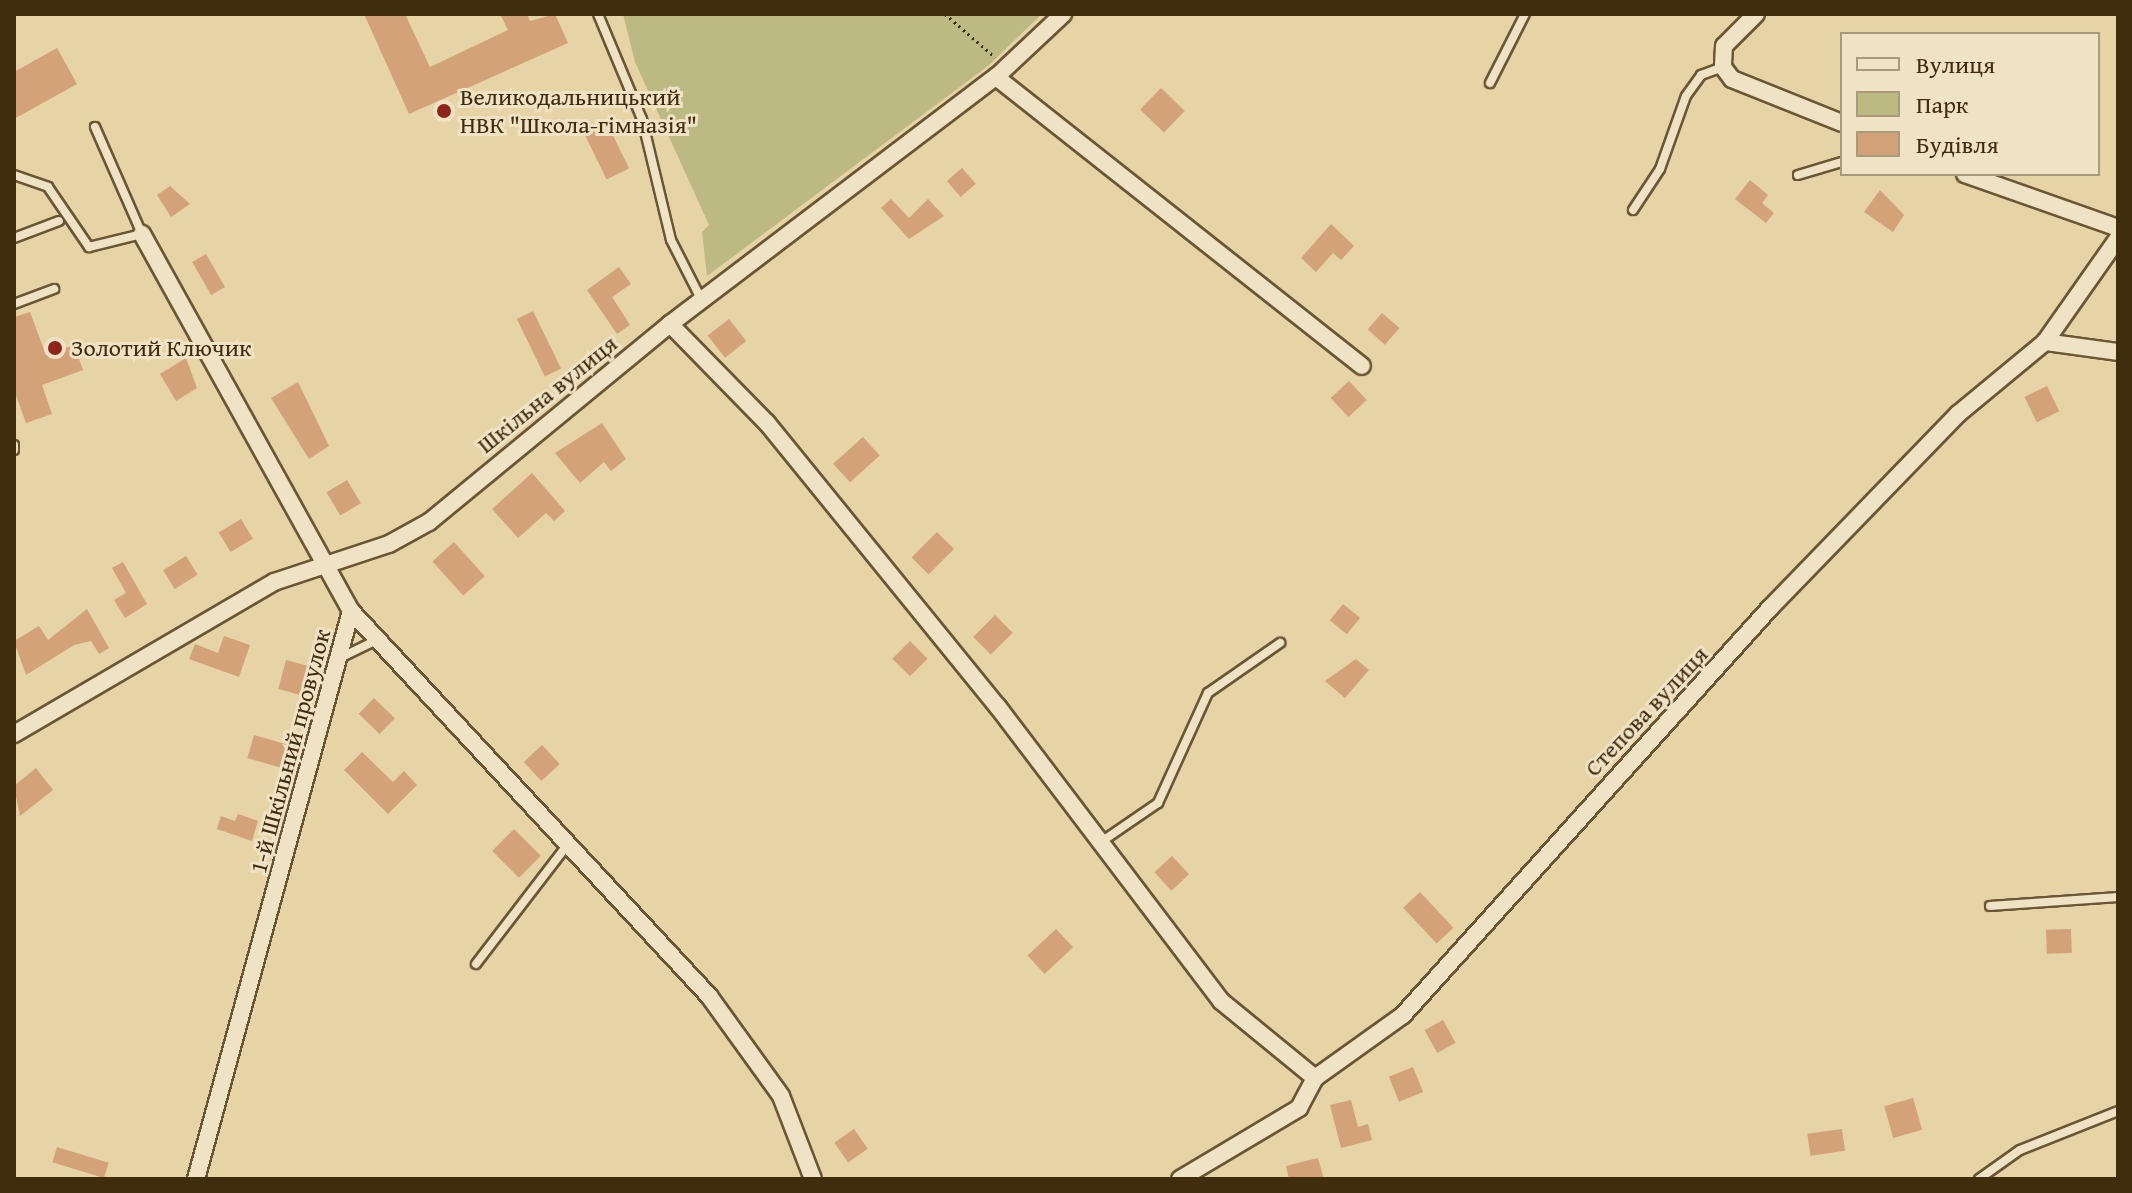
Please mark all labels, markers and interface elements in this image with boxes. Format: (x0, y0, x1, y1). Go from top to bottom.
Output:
legend (1840, 32, 2100, 176)
text: Вулиця (1916, 47, 1995, 82)
place label: Великодальницький НВК "Школа-гімназія" (460, 83, 697, 139)
text: Парк (1916, 87, 1968, 122)
marker: Великодальницький НВК "Школа-гімназія" (435, 102, 453, 120)
text: Будівля (1916, 127, 1999, 162)
street label: Шкільна вулиця (471, 329, 623, 459)
place label: Золотий Ключик (71, 334, 252, 362)
marker: Золотий Ключик (46, 339, 64, 357)
street label: 1-й Шкільний провулок (244, 626, 336, 876)
street label: Степова вулиця (1578, 640, 1714, 782)

